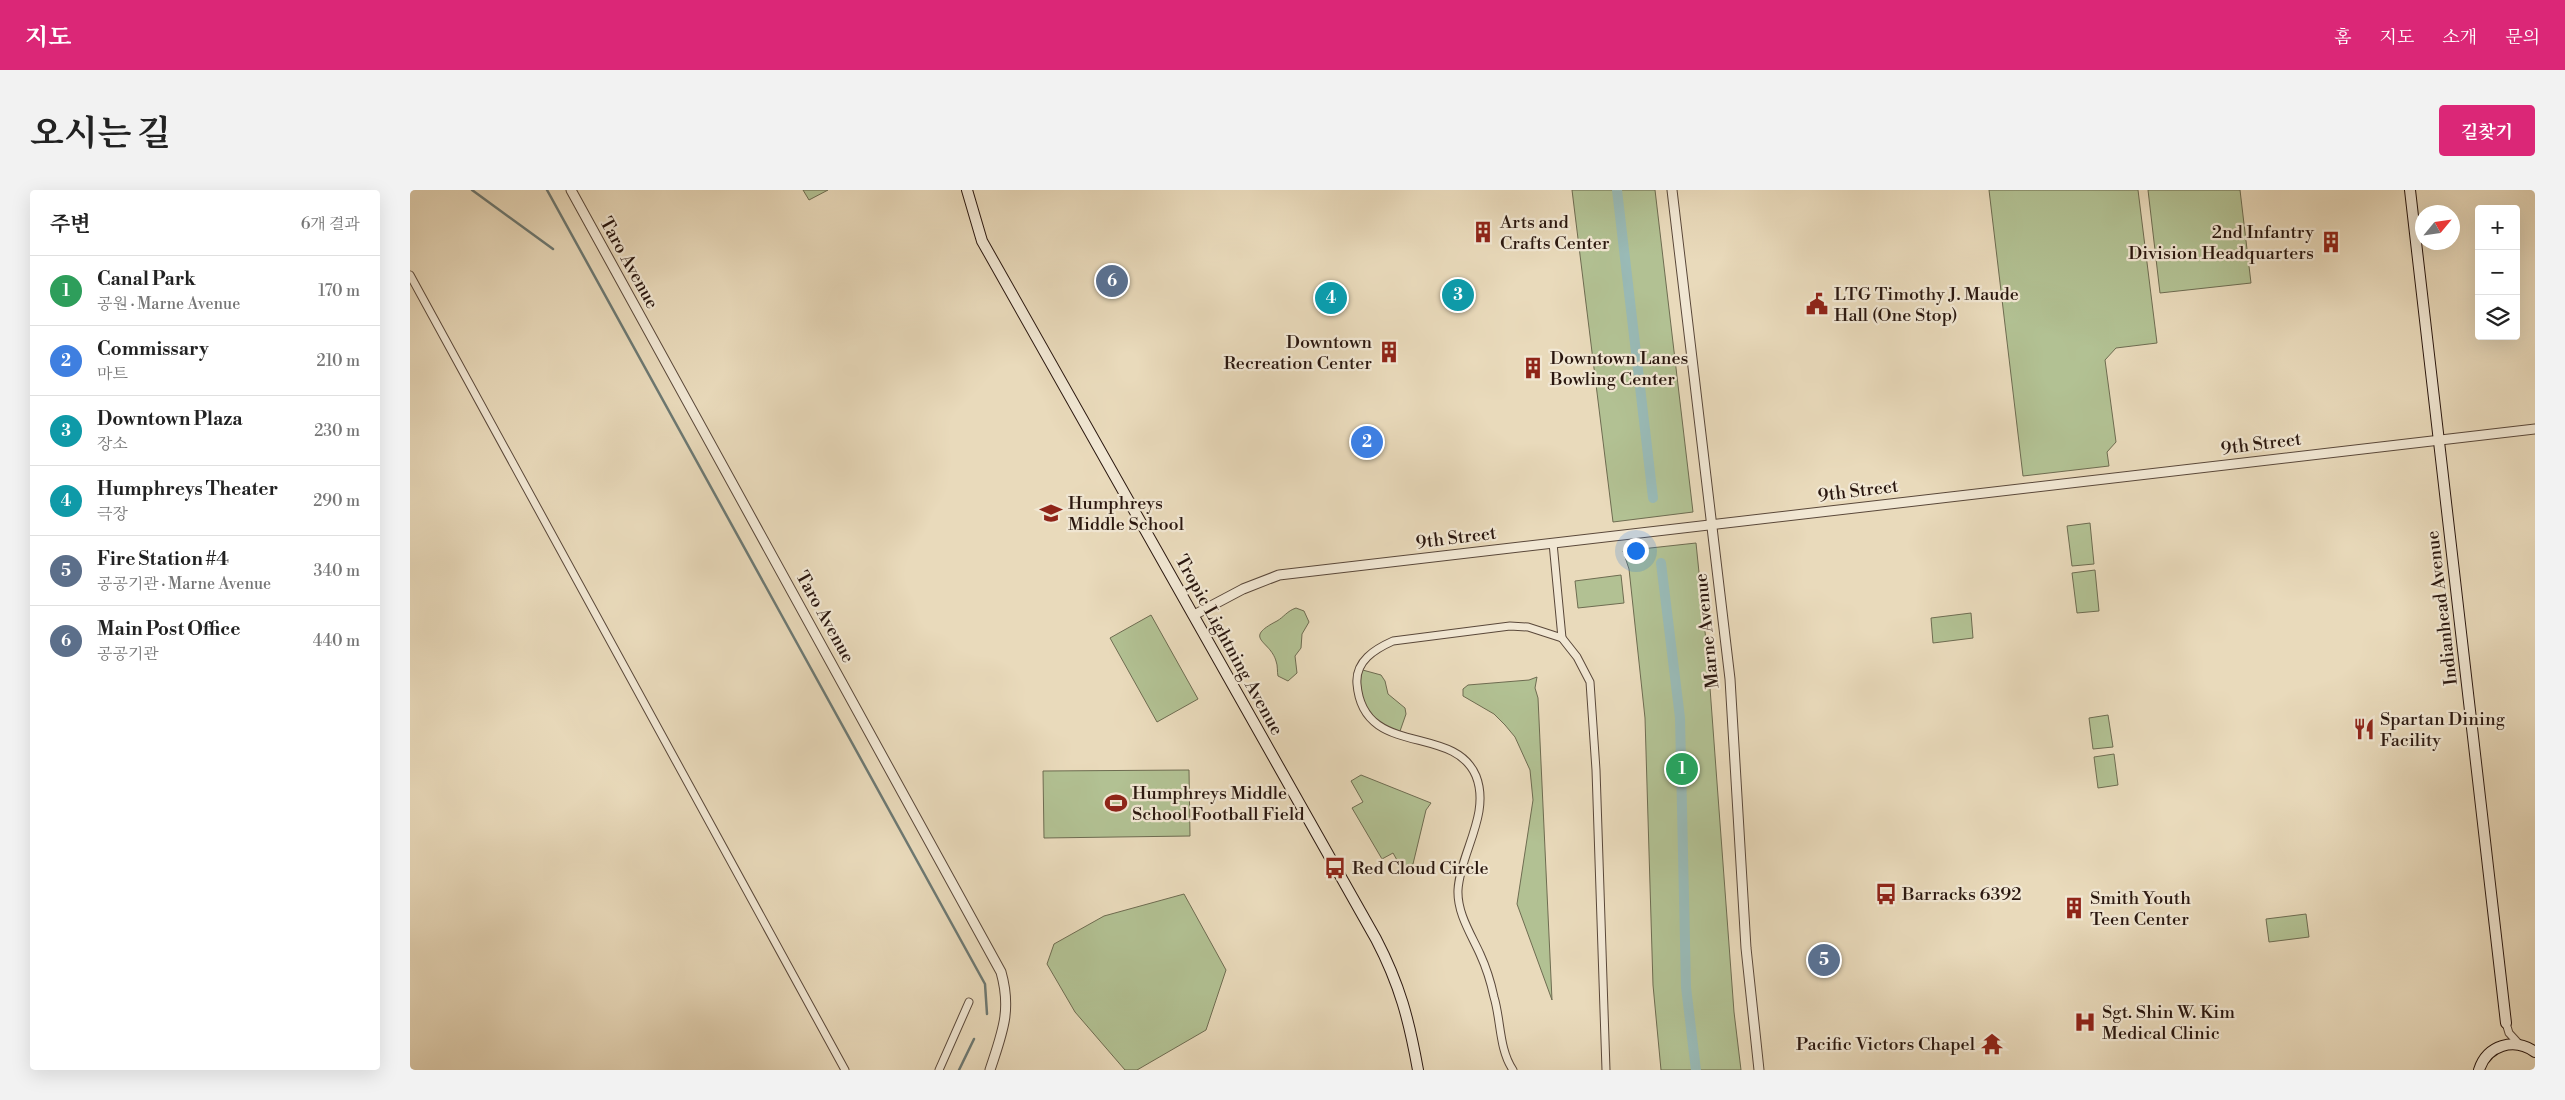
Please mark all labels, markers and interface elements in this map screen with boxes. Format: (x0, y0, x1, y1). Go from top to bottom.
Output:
text: 지도 (25, 23, 71, 53)
text: 홈 (2334, 26, 2352, 49)
text: 지도 (2380, 26, 2414, 49)
text: 소개 (2442, 26, 2477, 49)
text: 문의 (2505, 26, 2540, 49)
button: 길찾기 (2439, 105, 2535, 156)
text: 오시는 길 (30, 113, 171, 156)
north arrow (2415, 205, 2460, 250)
map controls (2475, 205, 2520, 340)
button: + (2475, 205, 2520, 250)
place label: Arts and Crafts Center (1499, 211, 1610, 255)
text: 주변 (50, 212, 91, 238)
street label: Taro Avenue (594, 213, 664, 313)
text: 6개 결과 (301, 214, 360, 234)
building icon: Arts and Crafts Center (1470, 219, 1496, 245)
place label: 2nd Infantry Division Headquarters (2128, 221, 2314, 265)
building icon: 2nd Infantry Division Headquarters (2318, 229, 2344, 255)
button: − (2475, 250, 2520, 295)
pin: 6 (1096, 262, 1128, 300)
text: Canal Park (97, 267, 196, 291)
pin: 3 (1442, 276, 1474, 314)
pin: 4 (1315, 279, 1347, 317)
text: 1 (62, 281, 70, 301)
text: 170 m (318, 281, 360, 301)
place label: LTG Timothy J. Maude Hall (One Stop) (1834, 283, 2019, 327)
public building icon: LTG Timothy J. Maude Hall (One Stop) (1804, 291, 1830, 317)
text: 공원 · Marne Avenue (97, 294, 240, 314)
button: layers (2475, 295, 2520, 340)
place label: Downtown Recreation Center (1224, 331, 1372, 375)
text: Commissary (97, 337, 209, 361)
building icon: Downtown Recreation Center (1376, 339, 1402, 365)
place label: Downtown Lanes Bowling Center (1549, 347, 1688, 391)
text: 2 (61, 351, 71, 371)
text: 210 m (316, 351, 360, 371)
building icon: Downtown Lanes Bowling Center (1520, 355, 1546, 381)
text: 마트 (97, 364, 128, 384)
text: Downtown Plaza (97, 407, 243, 431)
text: 3 (61, 421, 71, 441)
text: 230 m (314, 421, 360, 441)
pin: 2 (1351, 423, 1383, 461)
street label: 9th Street (2219, 428, 2303, 460)
text: 장소 (97, 434, 128, 454)
street label: 9th Street (1816, 475, 1900, 507)
text: Humphreys Theater (97, 477, 278, 501)
text: 4 (61, 491, 71, 511)
text: 290 m (313, 491, 360, 511)
place label: Humphreys Middle School (1068, 492, 1185, 536)
school or university icon: Humphreys Middle School (1038, 500, 1064, 526)
text: 극장 (97, 504, 128, 524)
street label: 9th Street (1414, 522, 1498, 554)
street label: Indianhead Avenue (2421, 529, 2463, 687)
your location (1623, 538, 1649, 564)
text: Fire Station #4 (97, 547, 229, 571)
street label: Tropic Lightning Avenue (1170, 551, 1288, 739)
text: 5 (61, 561, 71, 581)
text: 340 m (313, 561, 360, 581)
street label: Taro Avenue (790, 567, 860, 667)
street label: Marne Avenue (1690, 572, 1724, 690)
text: 공공기관 · Marne Avenue (97, 574, 271, 594)
text: Main Post Office (97, 617, 240, 641)
text: 6 (61, 631, 71, 651)
text: 440 m (313, 631, 360, 651)
text: 공공기관 (97, 644, 159, 664)
place label: Spartan Dining Facility (2380, 708, 2506, 752)
restaurant icon: Spartan Dining Facility (2351, 716, 2377, 742)
pin: 1 (1666, 750, 1698, 788)
place label: Humphreys Middle School Football Field (1132, 782, 1305, 826)
sports icon: Humphreys Middle School Football Field (1103, 790, 1129, 816)
bus stop icon: Red Cloud Circle (1322, 855, 1348, 881)
place label: Red Cloud Circle (1352, 857, 1489, 880)
bus stop icon: Barracks 6392 (1873, 881, 1899, 907)
place label: Barracks 6392 (1901, 883, 2022, 906)
place label: Smith Youth Teen Center (2090, 887, 2191, 931)
building icon: Smith Youth Teen Center (2061, 895, 2087, 921)
pin: 5 (1808, 941, 1840, 979)
place label: Sgt. Shin W. Kim Medical Clinic (2102, 1001, 2235, 1045)
hospital icon: Sgt. Shin W. Kim Medical Clinic (2072, 1009, 2098, 1035)
temple icon: Pacific Victors Chapel (1979, 1031, 2005, 1057)
place label: Pacific Victors Chapel (1796, 1033, 1976, 1056)

